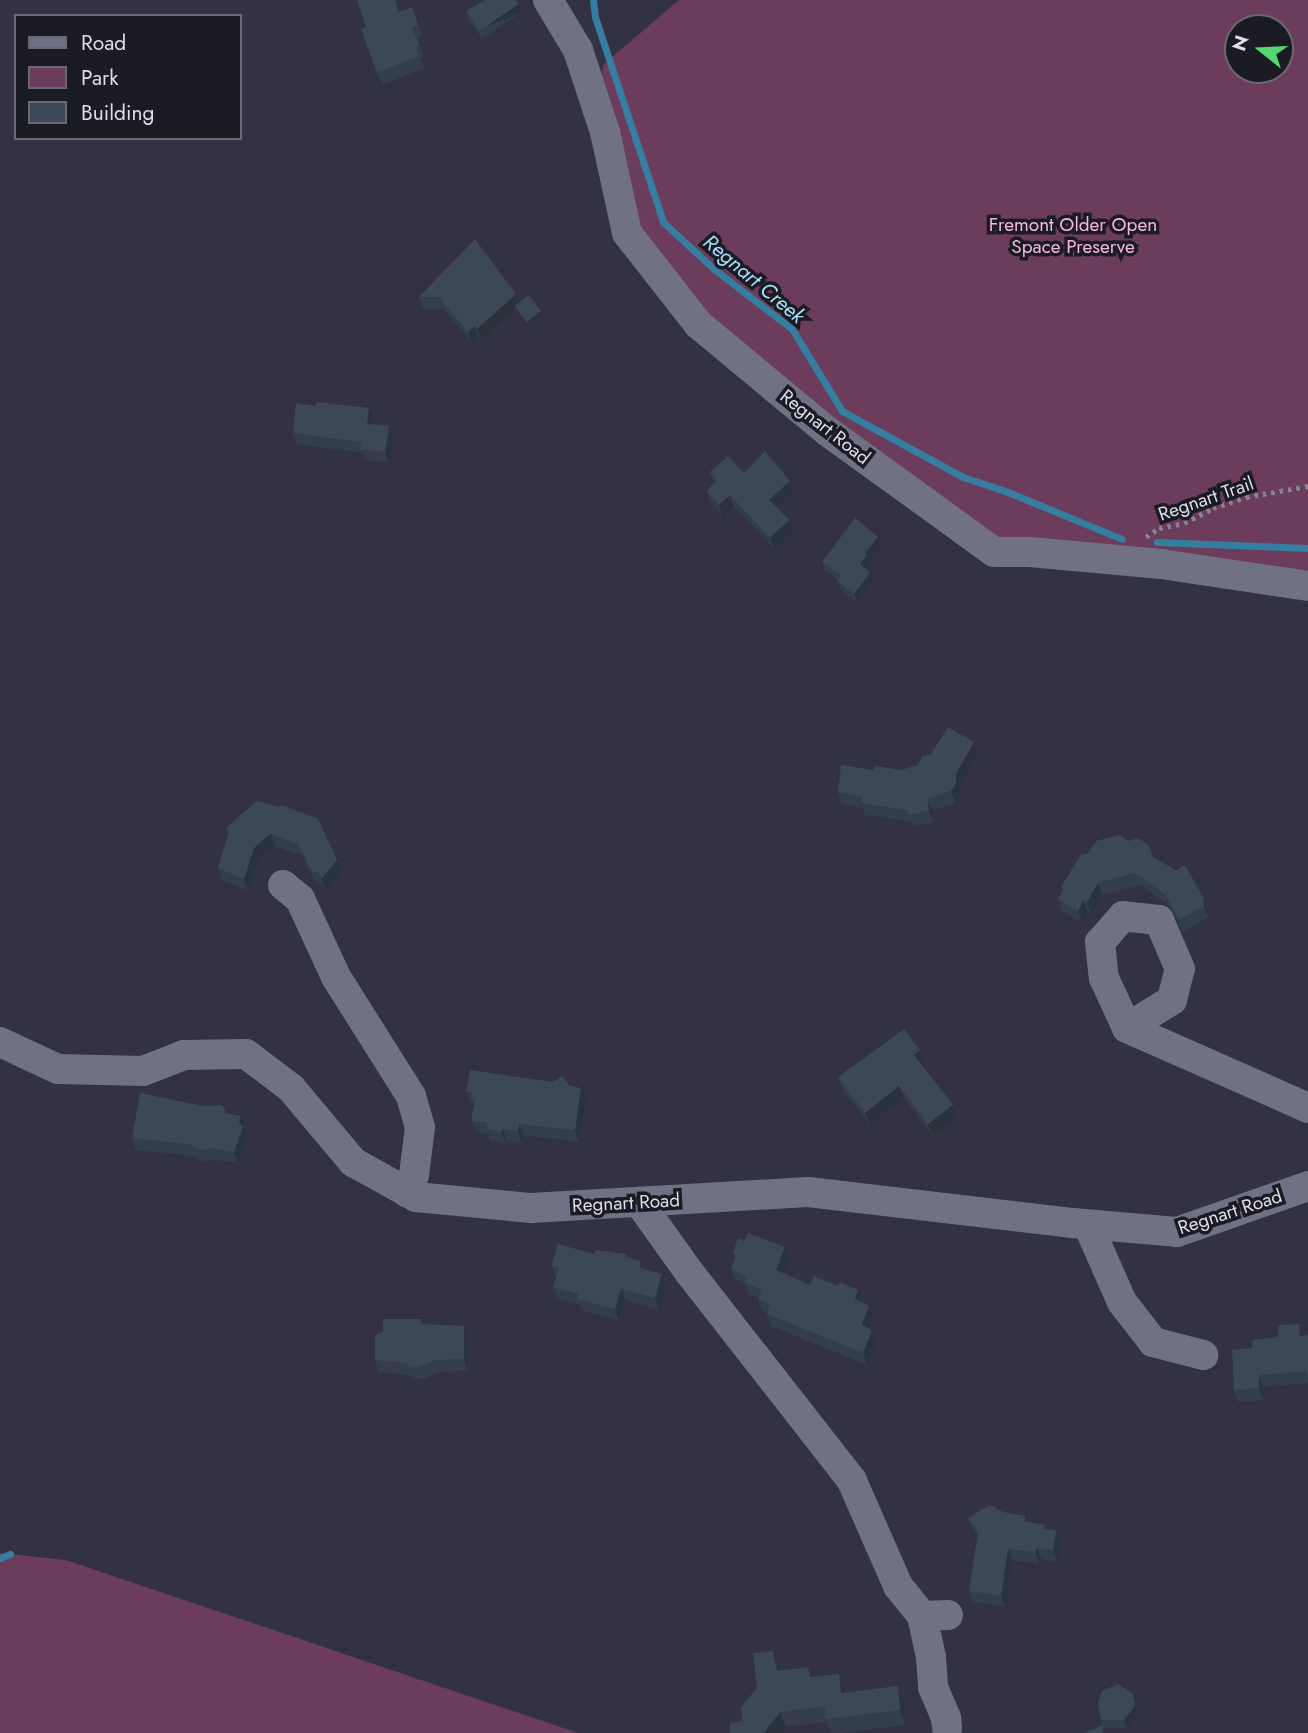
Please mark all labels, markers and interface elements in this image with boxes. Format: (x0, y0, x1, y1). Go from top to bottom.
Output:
legend (14, 14, 242, 140)
north arrow (1224, 14, 1294, 84)
text: Road (81, 28, 126, 58)
text: N (1225, 32, 1256, 54)
text: Park (81, 63, 118, 93)
text: Building (81, 98, 154, 128)
park label: Fremont Older Open Space Preserve (989, 214, 1157, 258)
water label: Regnart Creek (698, 229, 810, 329)
street label: Regnart Road (775, 385, 875, 469)
street label: Regnart Trail (1155, 472, 1257, 526)
street label: Regnart Road (1175, 1184, 1285, 1240)
street label: Regnart Road (571, 1189, 681, 1217)

